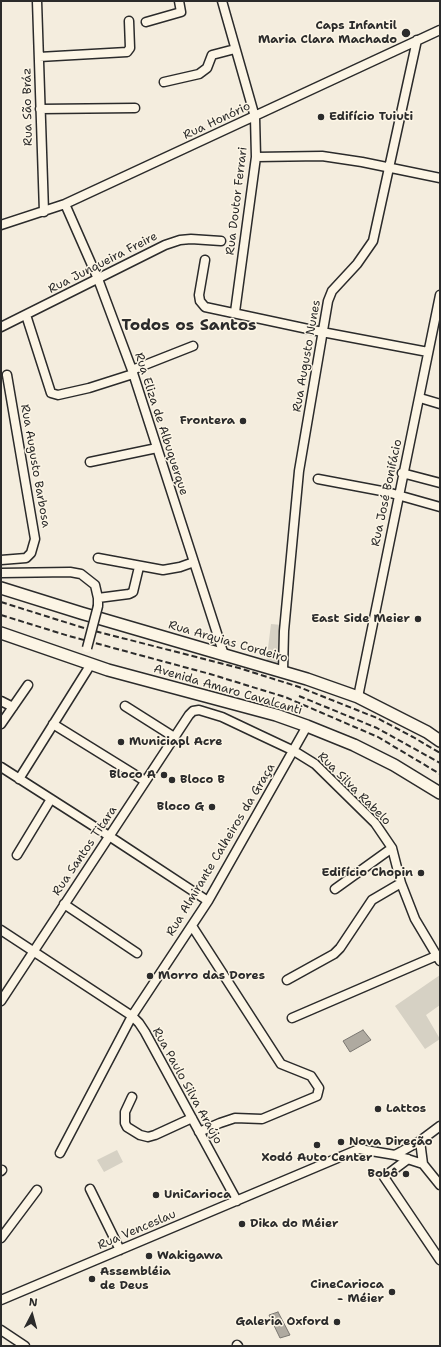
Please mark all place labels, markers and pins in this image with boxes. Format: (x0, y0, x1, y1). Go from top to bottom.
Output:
place label: Caps Infantil Maria Clara Machado (258, 19, 397, 47)
marker: Caps Infantil Maria Clara Machado (400, 27, 412, 39)
place label: Edifício Tuiuti (329, 110, 413, 124)
marker: Edifício Tuiuti (316, 112, 326, 122)
place label: Frontera (180, 414, 235, 428)
marker: Frontera (238, 416, 248, 426)
place label: East Side Meier (311, 612, 410, 626)
marker: East Side Meier (413, 614, 423, 624)
place label: Municiapl Acre (129, 735, 223, 749)
marker: Municiapl Acre (116, 737, 126, 747)
place label: Bloco A (109, 768, 156, 782)
marker: Bloco A (159, 770, 169, 780)
place label: Bloco B (180, 773, 225, 787)
marker: Bloco B (167, 775, 177, 785)
place label: Bloco G (157, 800, 204, 814)
marker: Bloco G (207, 802, 217, 812)
place label: Edifício Chopin (321, 866, 413, 880)
marker: Edifício Chopin (416, 868, 426, 878)
place label: Morro das Dores (158, 969, 265, 983)
marker: Morro das Dores (145, 971, 155, 981)
place label: Lattos (386, 1102, 426, 1116)
marker: Lattos (373, 1104, 383, 1114)
place label: Nova Direção (349, 1135, 433, 1149)
marker: Nova Direção (336, 1137, 346, 1147)
marker: Xodó Auto Center (312, 1140, 322, 1150)
place label: Xodó Auto Center (261, 1151, 373, 1165)
place label: Bobô (368, 1167, 398, 1181)
marker: Bobô (401, 1169, 411, 1179)
place label: UniCarioca (164, 1188, 231, 1202)
marker: UniCarioca (151, 1190, 161, 1200)
place label: Dika do Méier (250, 1217, 338, 1231)
marker: Dika do Méier (237, 1219, 247, 1229)
place label: Wakigawa (157, 1249, 223, 1263)
marker: Wakigawa (144, 1251, 154, 1261)
place label: Assembléia de Deus (100, 1265, 171, 1293)
marker: Assembléia de Deus (87, 1274, 97, 1284)
place label: CineCarioca - Méier (310, 1278, 384, 1306)
marker: CineCarioca - Méier (387, 1287, 397, 1297)
place label: Galeria Oxford (236, 1315, 329, 1329)
marker: Galeria Oxford (332, 1317, 342, 1327)

